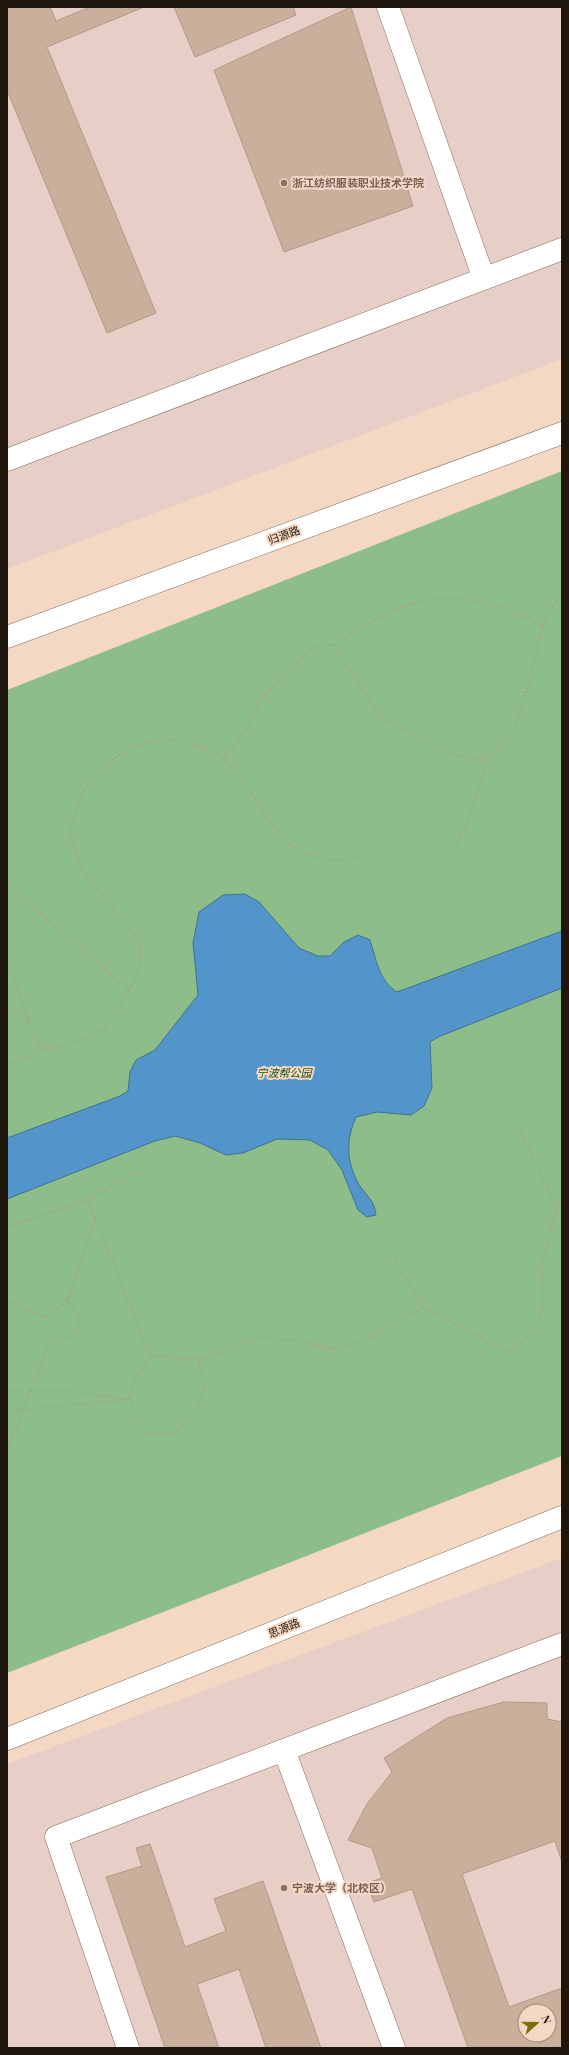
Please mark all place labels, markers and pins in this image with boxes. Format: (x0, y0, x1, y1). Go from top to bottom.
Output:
place label: 浙江纺织服装职业技术学院 (292, 175, 424, 190)
marker: 浙江纺织服装职业技术学院 (279, 178, 289, 188)
place label: 宁波大学（北校区） (292, 1880, 391, 1895)
marker: 宁波大学（北校区） (279, 1883, 289, 1893)

